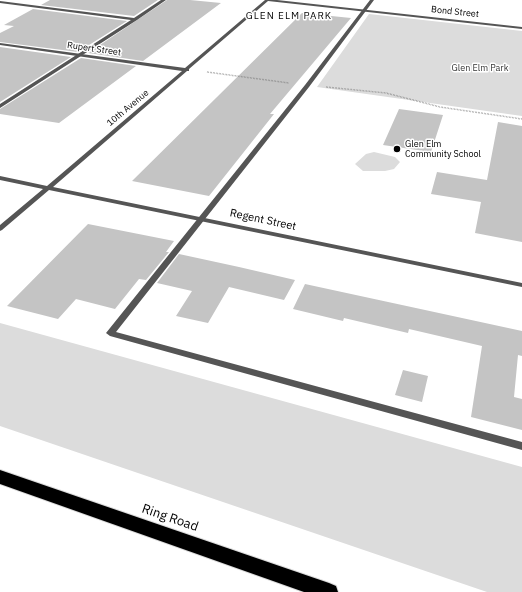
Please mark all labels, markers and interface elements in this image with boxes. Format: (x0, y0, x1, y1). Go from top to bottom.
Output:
street label: Bond Street (431, 4, 479, 20)
district label: GLEN ELM PARK (246, 10, 332, 22)
street label: Rupert Street (66, 40, 122, 58)
park label: Glen Elm Park (452, 63, 508, 73)
street label: 10th Avenue (105, 87, 151, 129)
place label: Glen Elm Community School (405, 139, 481, 160)
marker: Glen Elm Community School (392, 144, 402, 154)
street label: Regent Street (229, 207, 297, 233)
street label: Ring Road (140, 501, 200, 535)

